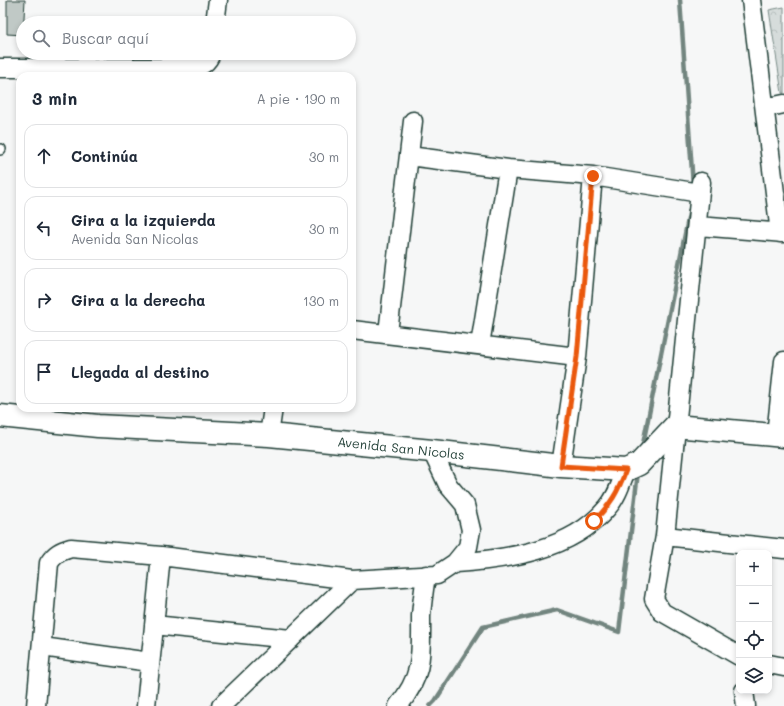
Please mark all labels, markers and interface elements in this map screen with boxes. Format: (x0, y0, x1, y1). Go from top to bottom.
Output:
search box (16, 16, 356, 60)
icon: search (30, 27, 52, 49)
text: Buscar aquí (62, 28, 149, 48)
text: 3 min (32, 87, 77, 109)
text: A pie · 190 m (257, 90, 340, 107)
icon: ahead (33, 145, 55, 167)
text: Continúa (71, 146, 138, 166)
text: 30 m (309, 148, 339, 165)
route end (584, 167, 602, 185)
text: Gira a la izquierda (71, 210, 216, 230)
icon: left (33, 217, 55, 239)
text: 30 m (309, 220, 339, 237)
text: Avenida San Nicolas (71, 230, 199, 247)
icon: right (33, 289, 55, 311)
text: Gira a la derecha (71, 290, 205, 310)
text: 130 m (303, 292, 339, 309)
icon: arrive (33, 361, 55, 383)
text: Llegada al destino (71, 362, 209, 382)
street label: Avenida San Nicolas (337, 432, 465, 463)
route start (585, 512, 603, 530)
map controls (736, 550, 772, 694)
button: + (736, 550, 772, 586)
button: − (736, 586, 772, 622)
button: locate (736, 622, 772, 658)
button: layers (736, 658, 772, 694)

